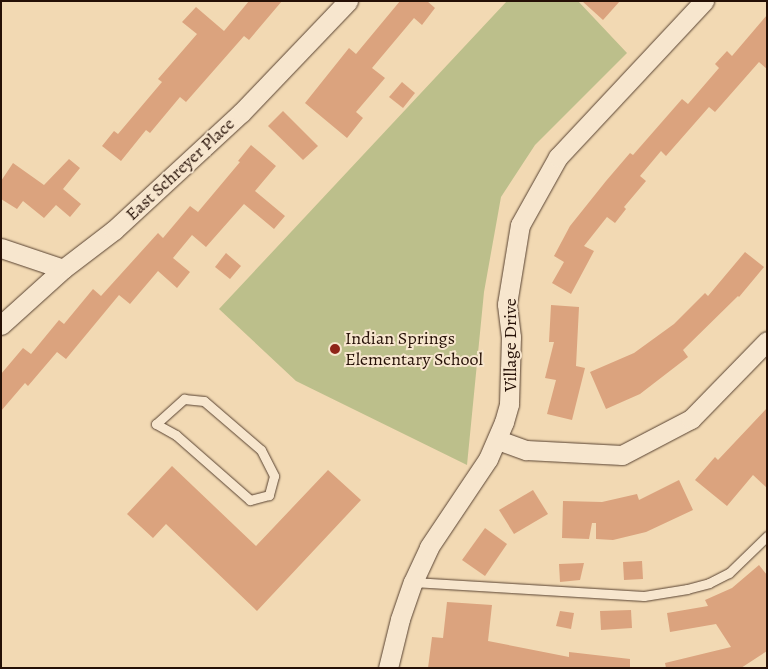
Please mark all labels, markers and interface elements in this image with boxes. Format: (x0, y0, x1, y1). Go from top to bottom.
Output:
street label: East Schreyer Place (121, 113, 239, 225)
street label: Village Drive (499, 298, 521, 392)
place label: Indian Springs Elementary School (345, 328, 483, 370)
marker: Indian Springs Elementary School (329, 343, 341, 355)

